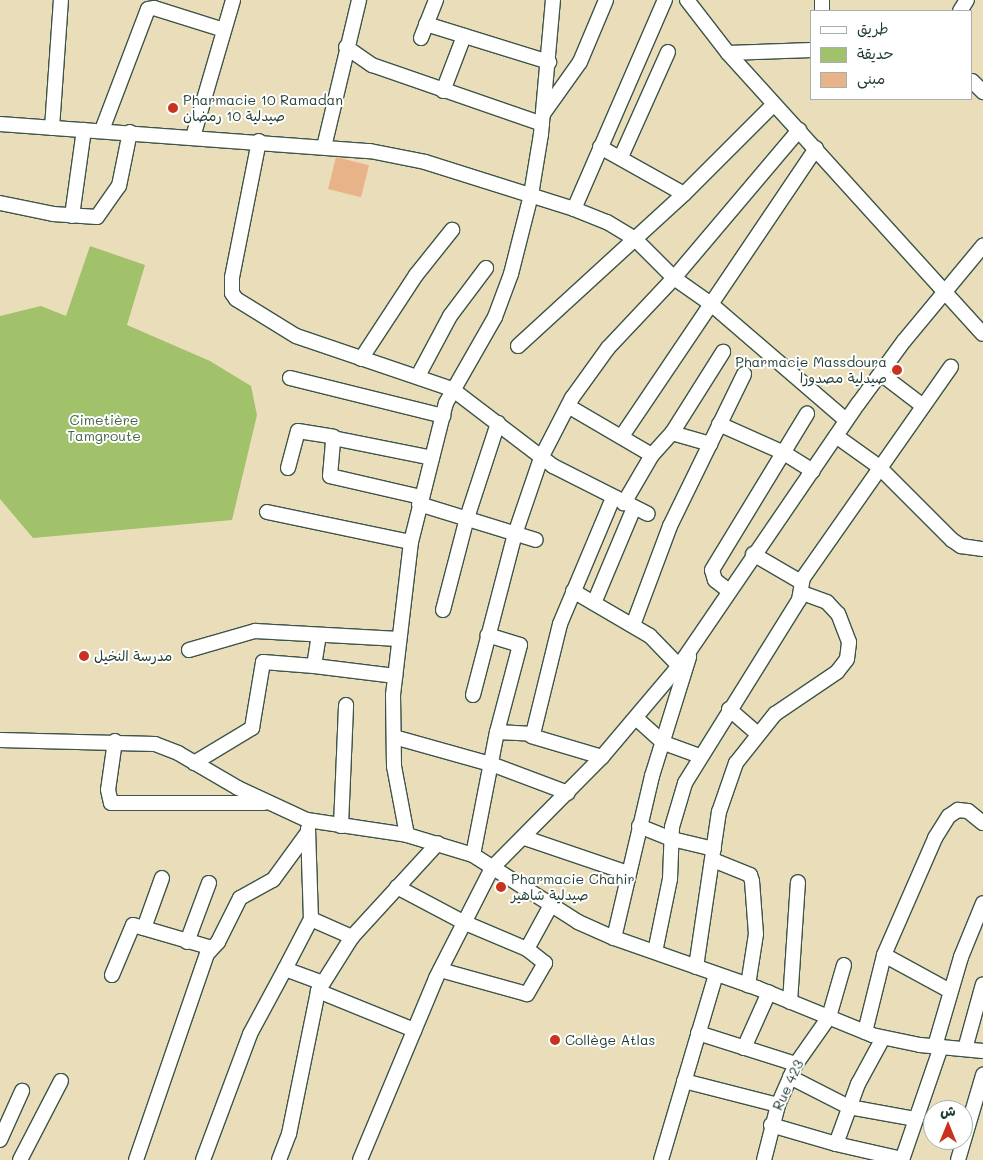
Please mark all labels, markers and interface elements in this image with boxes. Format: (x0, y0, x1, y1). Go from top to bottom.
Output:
legend (810, 10, 973, 100)
text: طريق (857, 18, 889, 38)
text: حديقة (857, 43, 894, 63)
text: مبنى (857, 68, 885, 88)
place label: Pharmacie 10 Ramadan صيدلية 10 رمضان (183, 92, 343, 124)
marker: Pharmacie 10 Ramadan صيدلية 10 رمضان (167, 102, 179, 114)
place label: Pharmacie Massdoura صيدلية مصدورا (735, 354, 887, 387)
marker: Pharmacie Massdoura صيدلية مصدورا (891, 364, 903, 376)
park label: Cimetière Tamgroute (67, 412, 141, 444)
place label: مدرسة النخيل (94, 648, 172, 664)
marker: مدرسة النخيل (78, 650, 90, 662)
place label: Pharmacie Chahir صيدلية شاهير (511, 871, 635, 904)
marker: Pharmacie Chahir صيدلية شاهير (495, 881, 507, 893)
place label: Collège Atlas (565, 1032, 655, 1048)
marker: Collège Atlas (549, 1034, 561, 1046)
street label: Rue 423 (769, 1057, 807, 1113)
north arrow (923, 1100, 973, 1150)
text: ش (940, 1101, 956, 1120)

